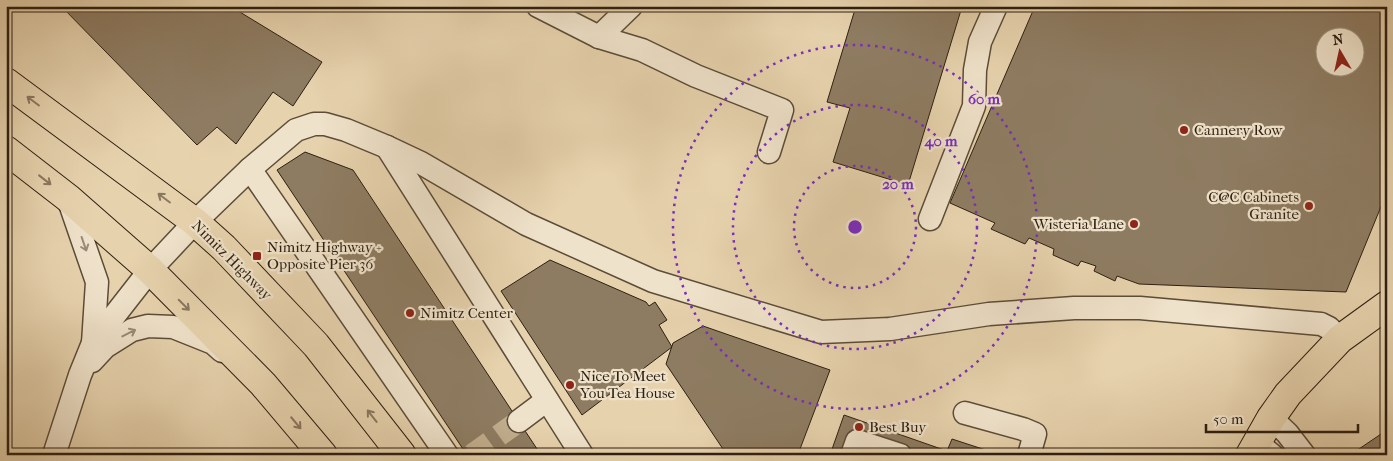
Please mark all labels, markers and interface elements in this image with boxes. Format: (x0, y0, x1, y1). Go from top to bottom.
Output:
north arrow (1316, 28, 1366, 78)
text: N (1331, 30, 1345, 49)
text: 60 m (968, 90, 1001, 108)
one-way arrow (27, 96, 40, 107)
place label: Cannery Row (1194, 121, 1283, 139)
marker: Cannery Row (1178, 124, 1190, 136)
text: 40 m (924, 132, 958, 150)
one-way arrow (38, 175, 52, 185)
text: 20 m (882, 175, 914, 193)
place label: C@C Cabinets Granite (1208, 188, 1300, 223)
one-way arrow (158, 193, 171, 204)
marker: C@C Cabinets Granite (1303, 200, 1315, 212)
place label: Wisteria Lane (1033, 215, 1125, 233)
street label: Nimitz Highway (188, 216, 276, 304)
centre of rings (846, 218, 864, 236)
marker: Wisteria Lane (1128, 218, 1140, 230)
one-way arrow (80, 236, 89, 251)
place label: Nimitz Highway + Opposite Pier 36 (267, 238, 382, 273)
marker: Nimitz Highway + Opposite Pier 36 (251, 250, 263, 262)
one-way arrow (178, 299, 190, 311)
place label: Nimitz Center (420, 304, 514, 322)
marker: Nimitz Center (404, 307, 416, 319)
one-way arrow (122, 328, 137, 338)
place label: Nice To Meet You Tea House (579, 367, 676, 402)
marker: Nice To Meet You Tea House (564, 379, 576, 391)
scale bar (1206, 401, 1358, 433)
one-way arrow (366, 410, 377, 423)
text: 50 m (1213, 410, 1244, 428)
one-way arrow (290, 416, 302, 429)
place label: Best Buy (869, 418, 927, 436)
marker: Best Buy (853, 421, 865, 433)

